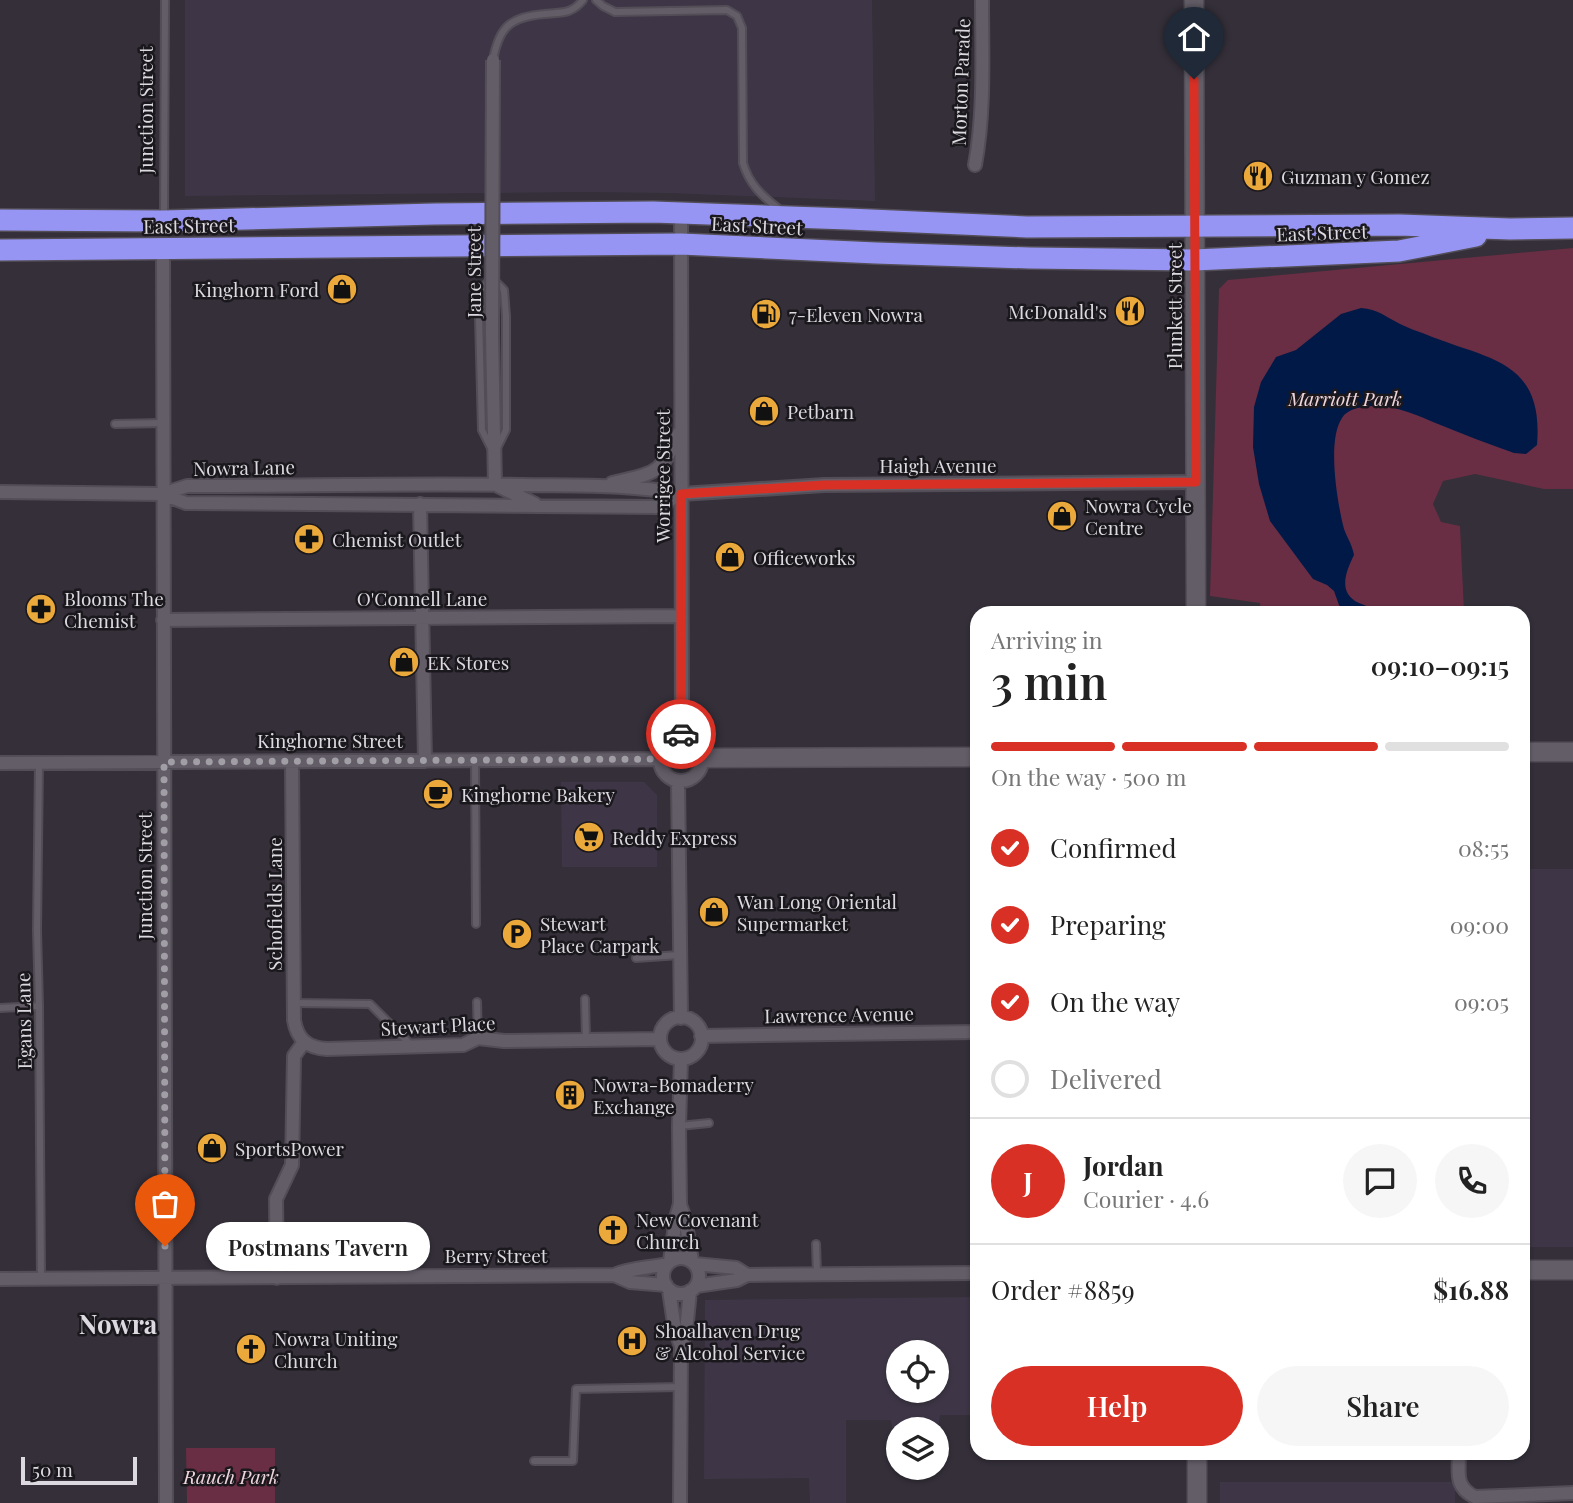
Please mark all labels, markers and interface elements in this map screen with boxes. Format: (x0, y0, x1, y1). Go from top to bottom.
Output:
pin (1164, 7, 1224, 79)
street label: Morton Parade (945, 18, 975, 146)
icon: home (1175, 18, 1213, 56)
street label: Junction Street (132, 46, 158, 175)
restaurant icon: Guzman y Gomez (1241, 159, 1275, 193)
place label: Guzman y Gomez (1281, 163, 1429, 189)
street label: East Street (711, 210, 804, 240)
street label: East Street (143, 211, 235, 239)
street label: East Street (1276, 217, 1369, 247)
street label: Jane Street (460, 226, 486, 319)
street label: Plunkett Street (1161, 243, 1187, 369)
shop icon: Kinghorn Ford (325, 272, 359, 306)
place label: Kinghorn Ford (194, 276, 319, 302)
restaurant icon: McDonald's (1113, 294, 1147, 328)
fuel station icon: 7-Eleven Nowra (749, 297, 783, 331)
place label: McDonald's (1008, 298, 1107, 324)
place label: 7-Eleven Nowra (789, 301, 924, 327)
park label: Marriott Park (1287, 385, 1402, 411)
shop icon: Petbarn (747, 394, 781, 428)
place label: Petbarn (787, 398, 855, 424)
street label: Worrigee Street (649, 409, 675, 544)
street label: Haigh Avenue (879, 452, 997, 478)
street label: Nowra Lane (193, 453, 295, 481)
place label: Nowra Cycle Centre (1085, 492, 1192, 540)
shop icon: Nowra Cycle Centre (1045, 499, 1079, 533)
pharmacy icon: Chemist Outlet (292, 522, 326, 556)
place label: Chemist Outlet (332, 526, 462, 552)
shop icon: Officeworks (713, 540, 747, 574)
place label: Officeworks (753, 544, 855, 570)
place label: Blooms The Chemist (64, 585, 164, 633)
street label: O'Connell Lane (357, 585, 487, 611)
pharmacy icon: Blooms The Chemist (24, 592, 58, 626)
text: Arriving in (991, 624, 1103, 655)
shop icon: EK Stores (387, 645, 421, 679)
text: 09:10–09:15 (1371, 648, 1509, 683)
place label: EK Stores (427, 649, 509, 675)
text: 3 min (991, 650, 1107, 712)
courier (646, 699, 716, 769)
icon: car (662, 715, 700, 753)
street label: Kinghorne Street (257, 727, 403, 753)
text: On the way · 500 m (991, 761, 1186, 792)
cafe icon: Kinghorne Bakery (421, 777, 455, 811)
place label: Kinghorne Bakery (461, 781, 615, 807)
street label: Junction Street (131, 812, 157, 941)
supermarket icon: Reddy Express (572, 820, 606, 854)
place label: Reddy Express (612, 824, 737, 850)
icon: check (991, 829, 1029, 867)
text: Confirmed (1050, 830, 1177, 865)
text: 08:55 (1458, 832, 1509, 863)
street label: Schofields Lane (261, 837, 287, 971)
place label: Wan Long Oriental Supermarket (736, 888, 898, 936)
shop icon: Wan Long Oriental Supermarket (697, 895, 731, 929)
icon: check (991, 906, 1029, 944)
text: Preparing (1050, 907, 1166, 942)
text: 09:00 (1450, 909, 1509, 940)
place label: Stewart Place Carpark (540, 910, 660, 958)
parking icon: Stewart Place Carpark (500, 917, 534, 951)
street label: Egans Lane (9, 972, 37, 1070)
icon: check (991, 983, 1029, 1021)
text: On the way (1050, 984, 1180, 1019)
text: 09:05 (1454, 986, 1509, 1017)
street label: Lawrence Avenue (764, 1000, 914, 1028)
street label: Stewart Place (380, 1009, 496, 1041)
text: Delivered (1050, 1061, 1162, 1096)
place label: Nowra-Bomaderry Exchange (593, 1071, 754, 1119)
building icon: Nowra-Bomaderry Exchange (553, 1078, 587, 1112)
shop icon: SportsPower (195, 1131, 229, 1165)
place label: SportsPower (235, 1135, 344, 1161)
button: chat (1343, 1144, 1417, 1218)
button: phone (1435, 1144, 1509, 1218)
text: Jordan (1083, 1148, 1163, 1183)
text: J (1023, 1164, 1033, 1199)
pin (135, 1174, 195, 1246)
text: Courier · 4.6 (1083, 1183, 1209, 1214)
icon: bag (146, 1185, 184, 1223)
place label: New Covenant Church (636, 1206, 759, 1254)
church icon: New Covenant Church (596, 1213, 630, 1247)
callout: Postmans Tavern (207, 1222, 431, 1270)
text: Postmans Tavern (228, 1231, 408, 1262)
street label: Berry Street (444, 1242, 548, 1268)
text: Order #8859 (991, 1272, 1135, 1307)
text: $16.88 (1433, 1272, 1509, 1307)
district label: Nowra (79, 1306, 158, 1341)
place label: Shoalhaven Drug & Alcohol Service (655, 1317, 805, 1365)
hospital icon: Shoalhaven Drug & Alcohol Service (615, 1324, 649, 1358)
place label: Nowra Uniting Church (274, 1325, 397, 1373)
church icon: Nowra Uniting Church (234, 1332, 268, 1366)
map controls (886, 1340, 949, 1480)
button: locate (886, 1340, 949, 1403)
button: Help (991, 1366, 1243, 1446)
button: Share (1257, 1366, 1509, 1446)
button: layers (886, 1417, 949, 1480)
scale bar (21, 1454, 136, 1486)
text: 50 m (32, 1456, 73, 1482)
park label: Rauch Park (182, 1463, 279, 1489)

